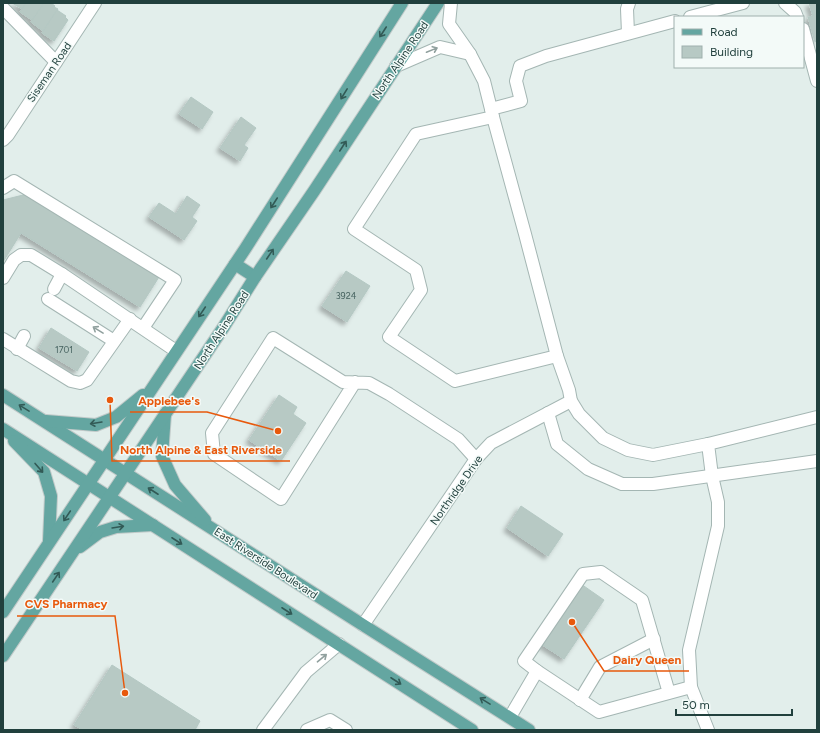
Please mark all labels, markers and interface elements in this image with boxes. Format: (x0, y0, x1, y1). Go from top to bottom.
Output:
legend (674, 16, 804, 68)
street label: North Alpine Road (370, 19, 431, 102)
text: Road (710, 25, 738, 39)
one-way arrow (379, 26, 387, 38)
street label: Siseman Road (25, 40, 74, 105)
text: Building (710, 45, 753, 59)
one-way arrow (425, 46, 437, 54)
one-way arrow (339, 88, 347, 100)
one-way arrow (339, 141, 347, 152)
one-way arrow (270, 198, 278, 209)
one-way arrow (266, 249, 274, 260)
street label: North Alpine Road (191, 289, 252, 372)
house number: 3924 (336, 290, 357, 301)
one-way arrow (198, 306, 206, 318)
one-way arrow (92, 326, 104, 334)
house number: 1701 (55, 344, 73, 355)
callout: Applebee's (130, 388, 207, 412)
text: Applebee's (138, 394, 200, 408)
one-way arrow (18, 404, 30, 412)
one-way arrow (89, 419, 102, 427)
callout: North Alpine & East Riverside (112, 437, 290, 461)
text: North Alpine & East Riverside (120, 443, 282, 457)
street label: Northridge Drive (427, 453, 485, 528)
one-way arrow (35, 463, 44, 474)
one-way arrow (148, 487, 159, 495)
one-way arrow (63, 510, 71, 521)
one-way arrow (111, 523, 124, 531)
street label: East Riverside Boulevard (212, 525, 320, 602)
one-way arrow (172, 537, 183, 545)
one-way arrow (52, 572, 60, 583)
callout: CVS Pharmacy (17, 592, 115, 616)
text: CVS Pharmacy (25, 597, 107, 611)
one-way arrow (281, 607, 292, 615)
callout: Dairy Queen (604, 647, 689, 671)
one-way arrow (317, 653, 328, 662)
text: Dairy Queen (613, 653, 682, 667)
one-way arrow (390, 678, 402, 686)
scale bar (676, 691, 792, 717)
one-way arrow (479, 697, 491, 705)
text: 50 m (682, 698, 710, 712)

